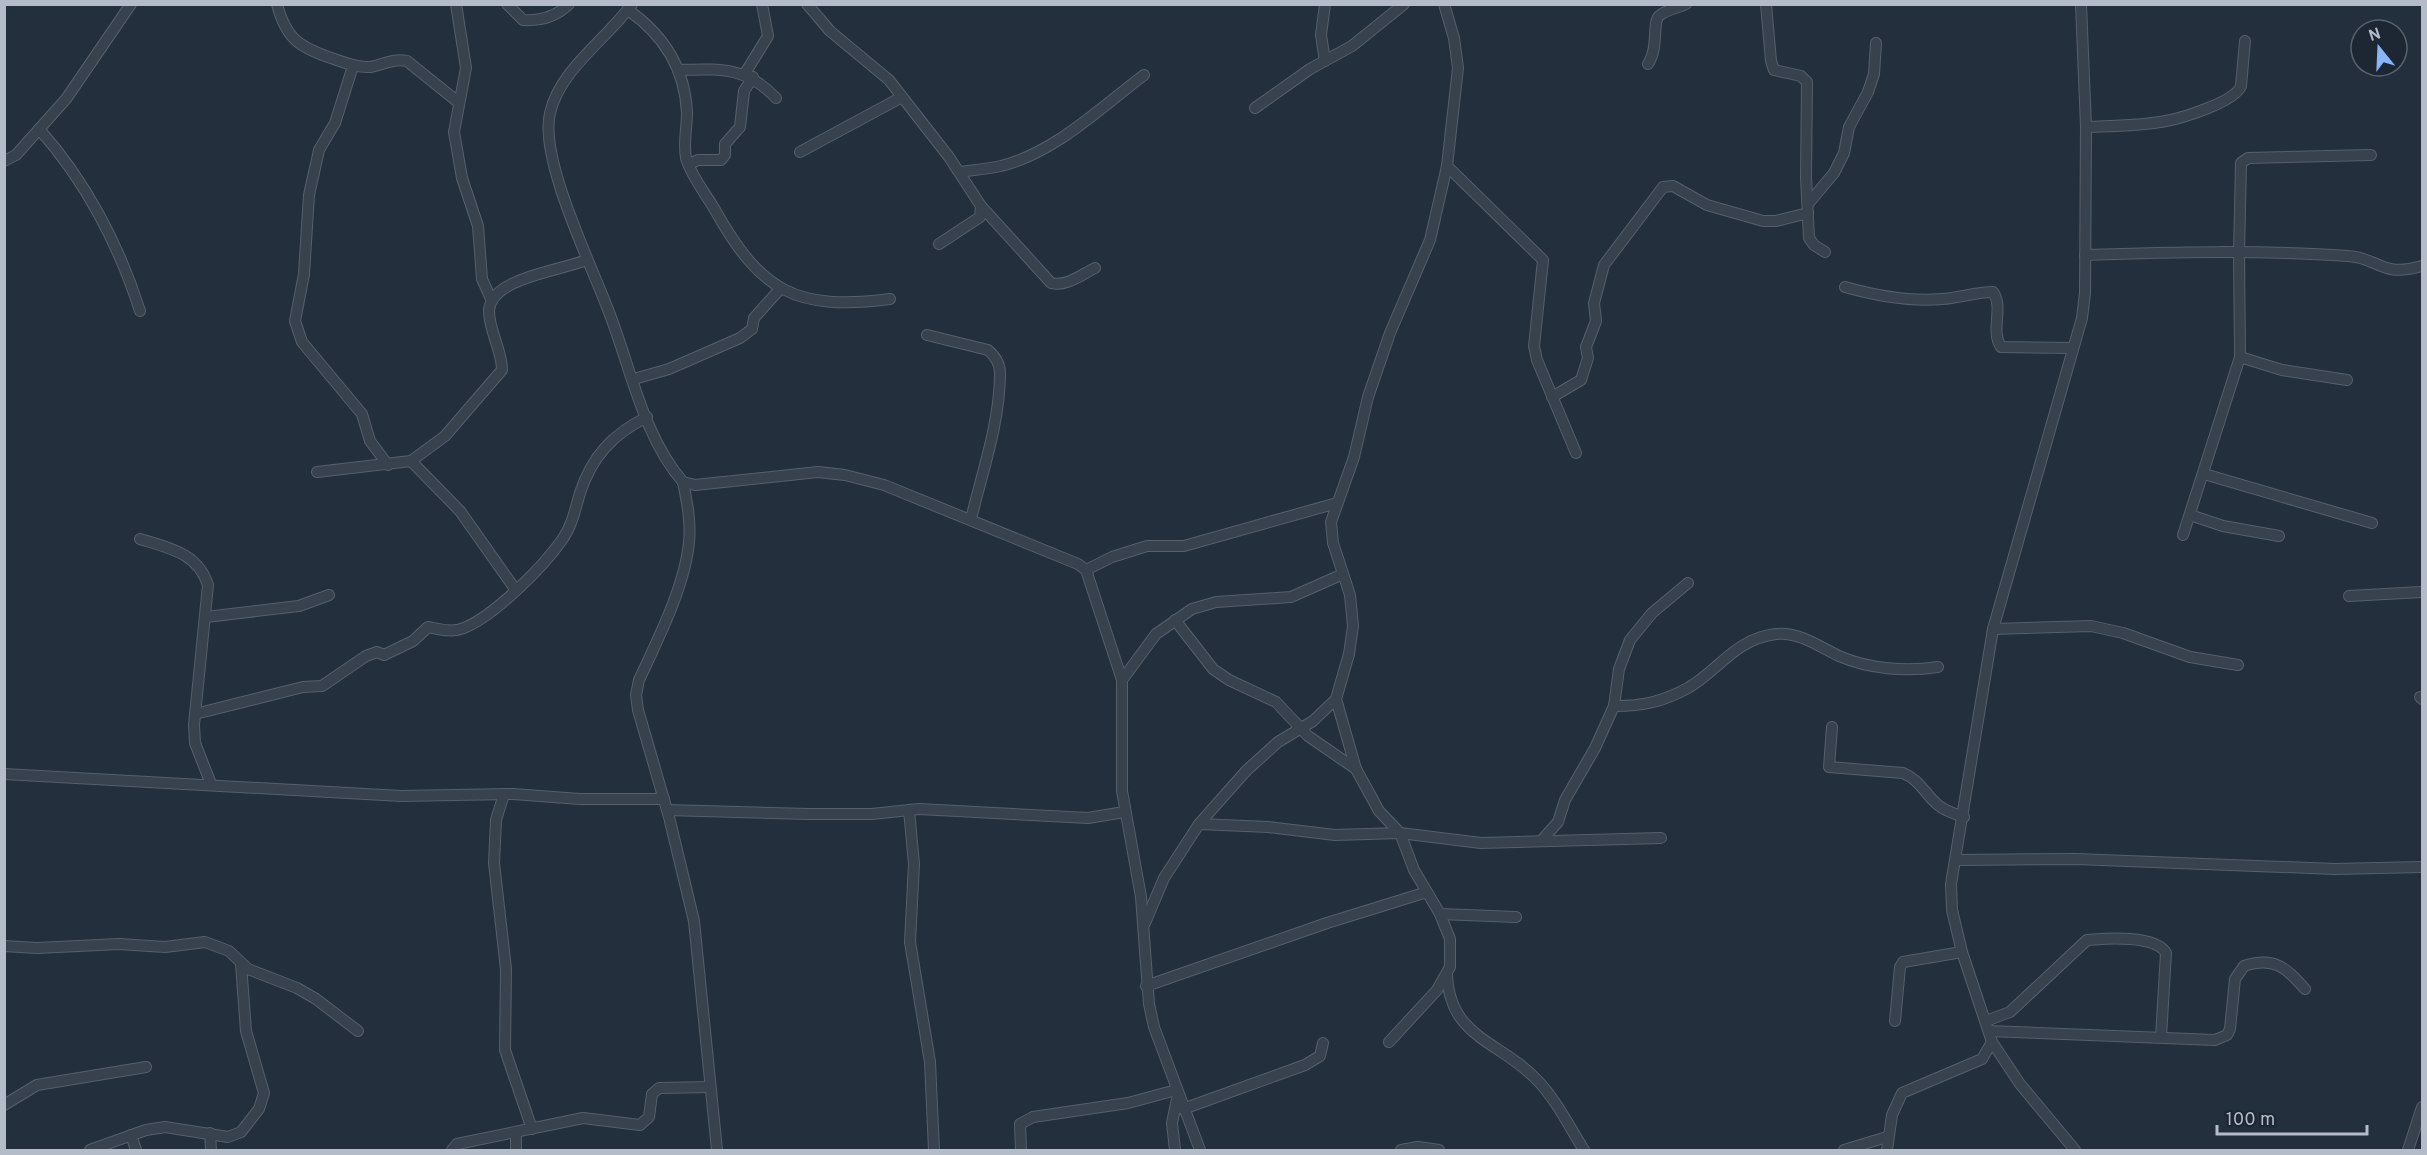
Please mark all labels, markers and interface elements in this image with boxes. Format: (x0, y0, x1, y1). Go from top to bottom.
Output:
north arrow (2349, 18, 2409, 78)
text: N (2366, 24, 2384, 47)
scale bar (2217, 1098, 2367, 1136)
text: 100 m (2226, 1109, 2275, 1132)

